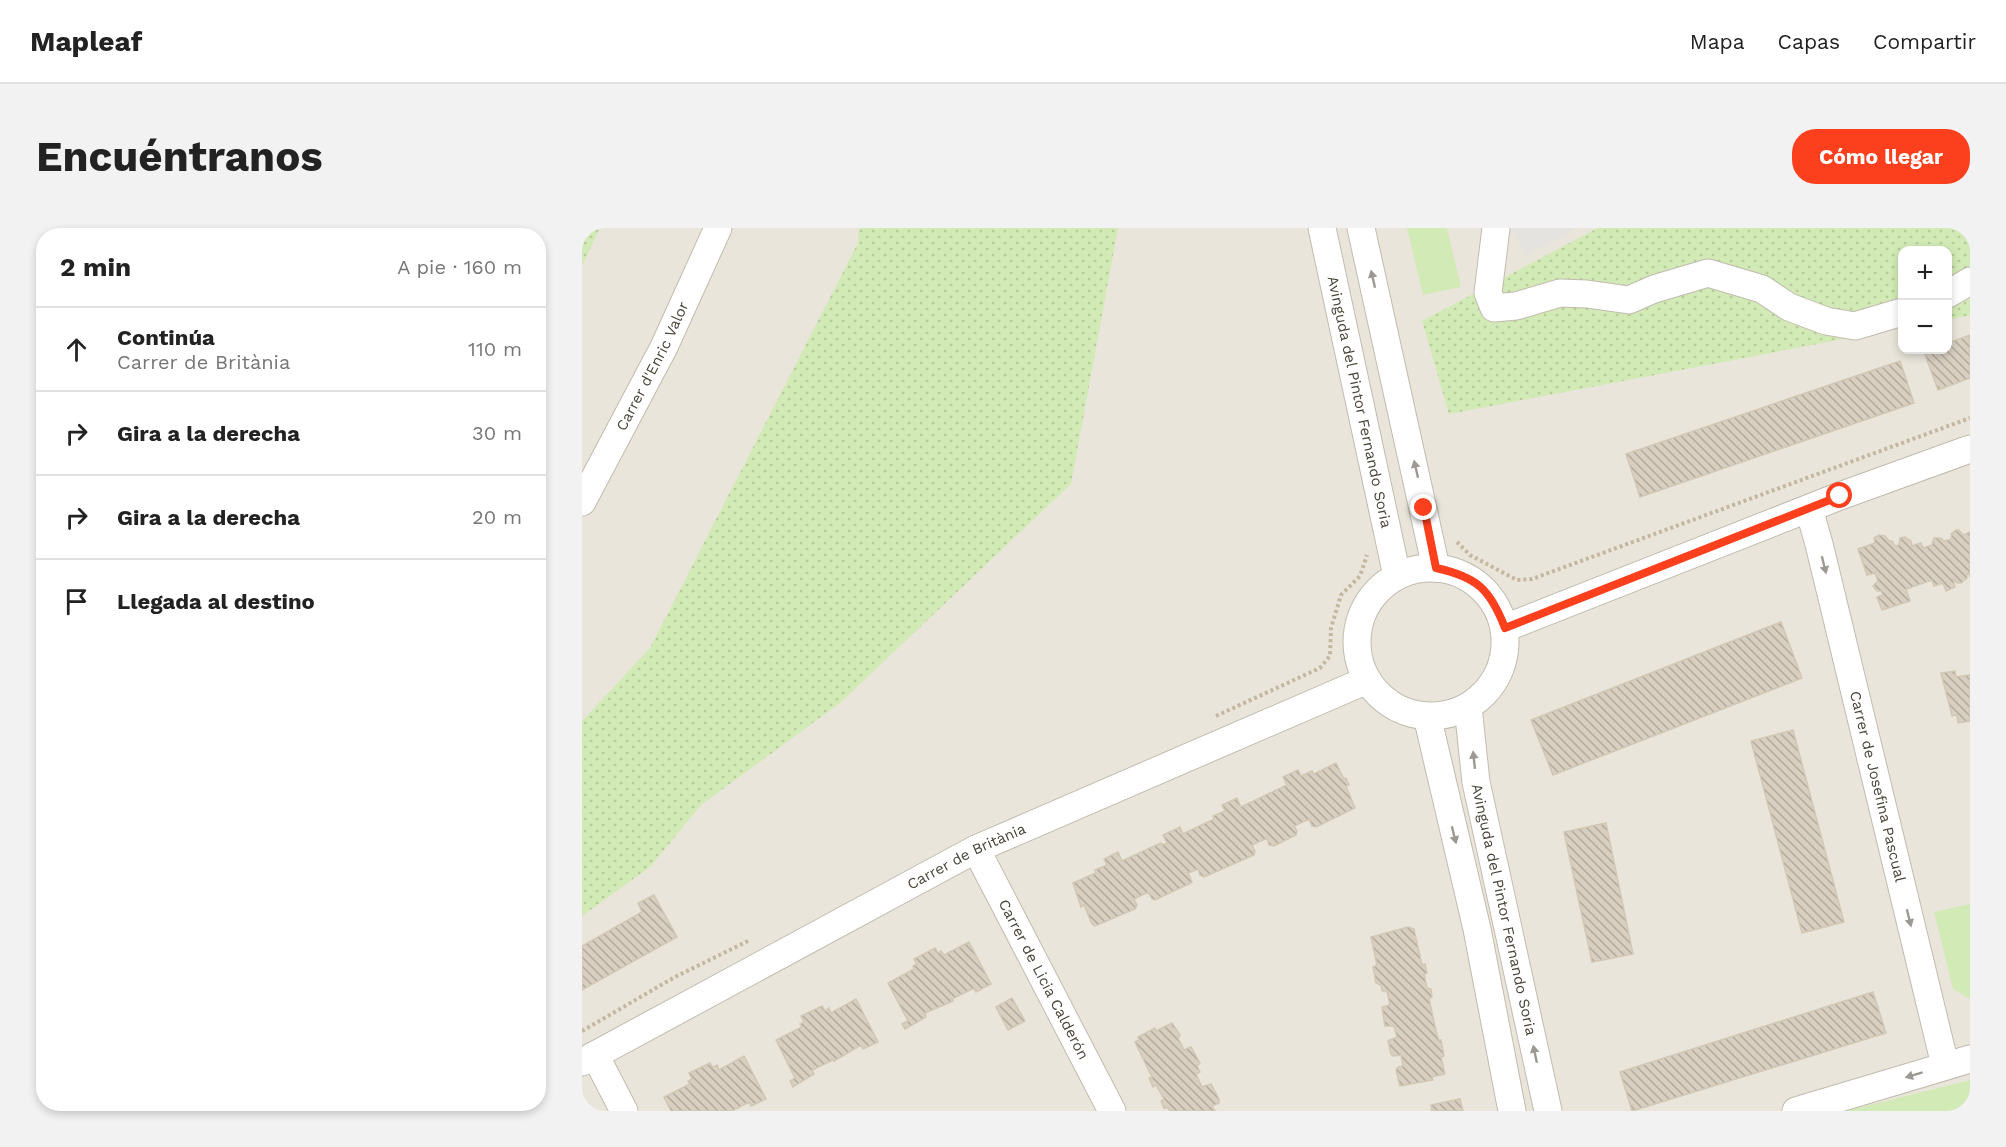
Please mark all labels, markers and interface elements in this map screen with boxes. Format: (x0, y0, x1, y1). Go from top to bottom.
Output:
text: Mapleaf (30, 25, 142, 58)
text: Mapa (1690, 29, 1745, 54)
text: Capas (1778, 29, 1840, 54)
text: Compartir (1873, 29, 1976, 54)
button: Cómo llegar (1792, 129, 1970, 184)
text: Encuéntranos (36, 132, 323, 181)
map controls (1898, 246, 1952, 354)
button: + (1898, 246, 1952, 300)
text: 2 min (60, 252, 131, 282)
text: A pie · 160 m (397, 255, 522, 279)
one-way arrow (1368, 269, 1377, 288)
street label: Avinguda del Pintor Fernando Soria (1324, 274, 1396, 530)
street label: Carrer d'Enric Valor (612, 299, 692, 434)
button: − (1898, 300, 1952, 354)
text: Continúa (117, 325, 215, 350)
icon: ahead (60, 333, 93, 366)
text: 110 m (468, 337, 522, 361)
text: Carrer de Britània (117, 350, 290, 374)
icon: right (60, 417, 93, 450)
text: Gira a la derecha (117, 421, 300, 446)
text: 30 m (472, 421, 522, 445)
one-way arrow (1410, 460, 1420, 479)
route start (1826, 482, 1852, 508)
route end (1410, 494, 1436, 520)
icon: right (60, 501, 93, 534)
text: Gira a la derecha (117, 505, 300, 530)
text: 20 m (472, 505, 522, 529)
one-way arrow (1820, 556, 1830, 574)
icon: arrive (60, 585, 93, 618)
text: Llegada al destino (117, 589, 315, 614)
street label: Carrer de Josefina Pascual (1846, 689, 1910, 884)
one-way arrow (1469, 751, 1479, 770)
street label: Avinguda del Pintor Fernando Soria (1468, 782, 1540, 1038)
street label: Carrer de Britània (904, 819, 1029, 894)
one-way arrow (1450, 826, 1460, 844)
street label: Carrer de Licia Calderón (995, 896, 1093, 1063)
one-way arrow (1905, 909, 1915, 927)
one-way arrow (1530, 1045, 1540, 1063)
one-way arrow (1905, 1071, 1923, 1080)

